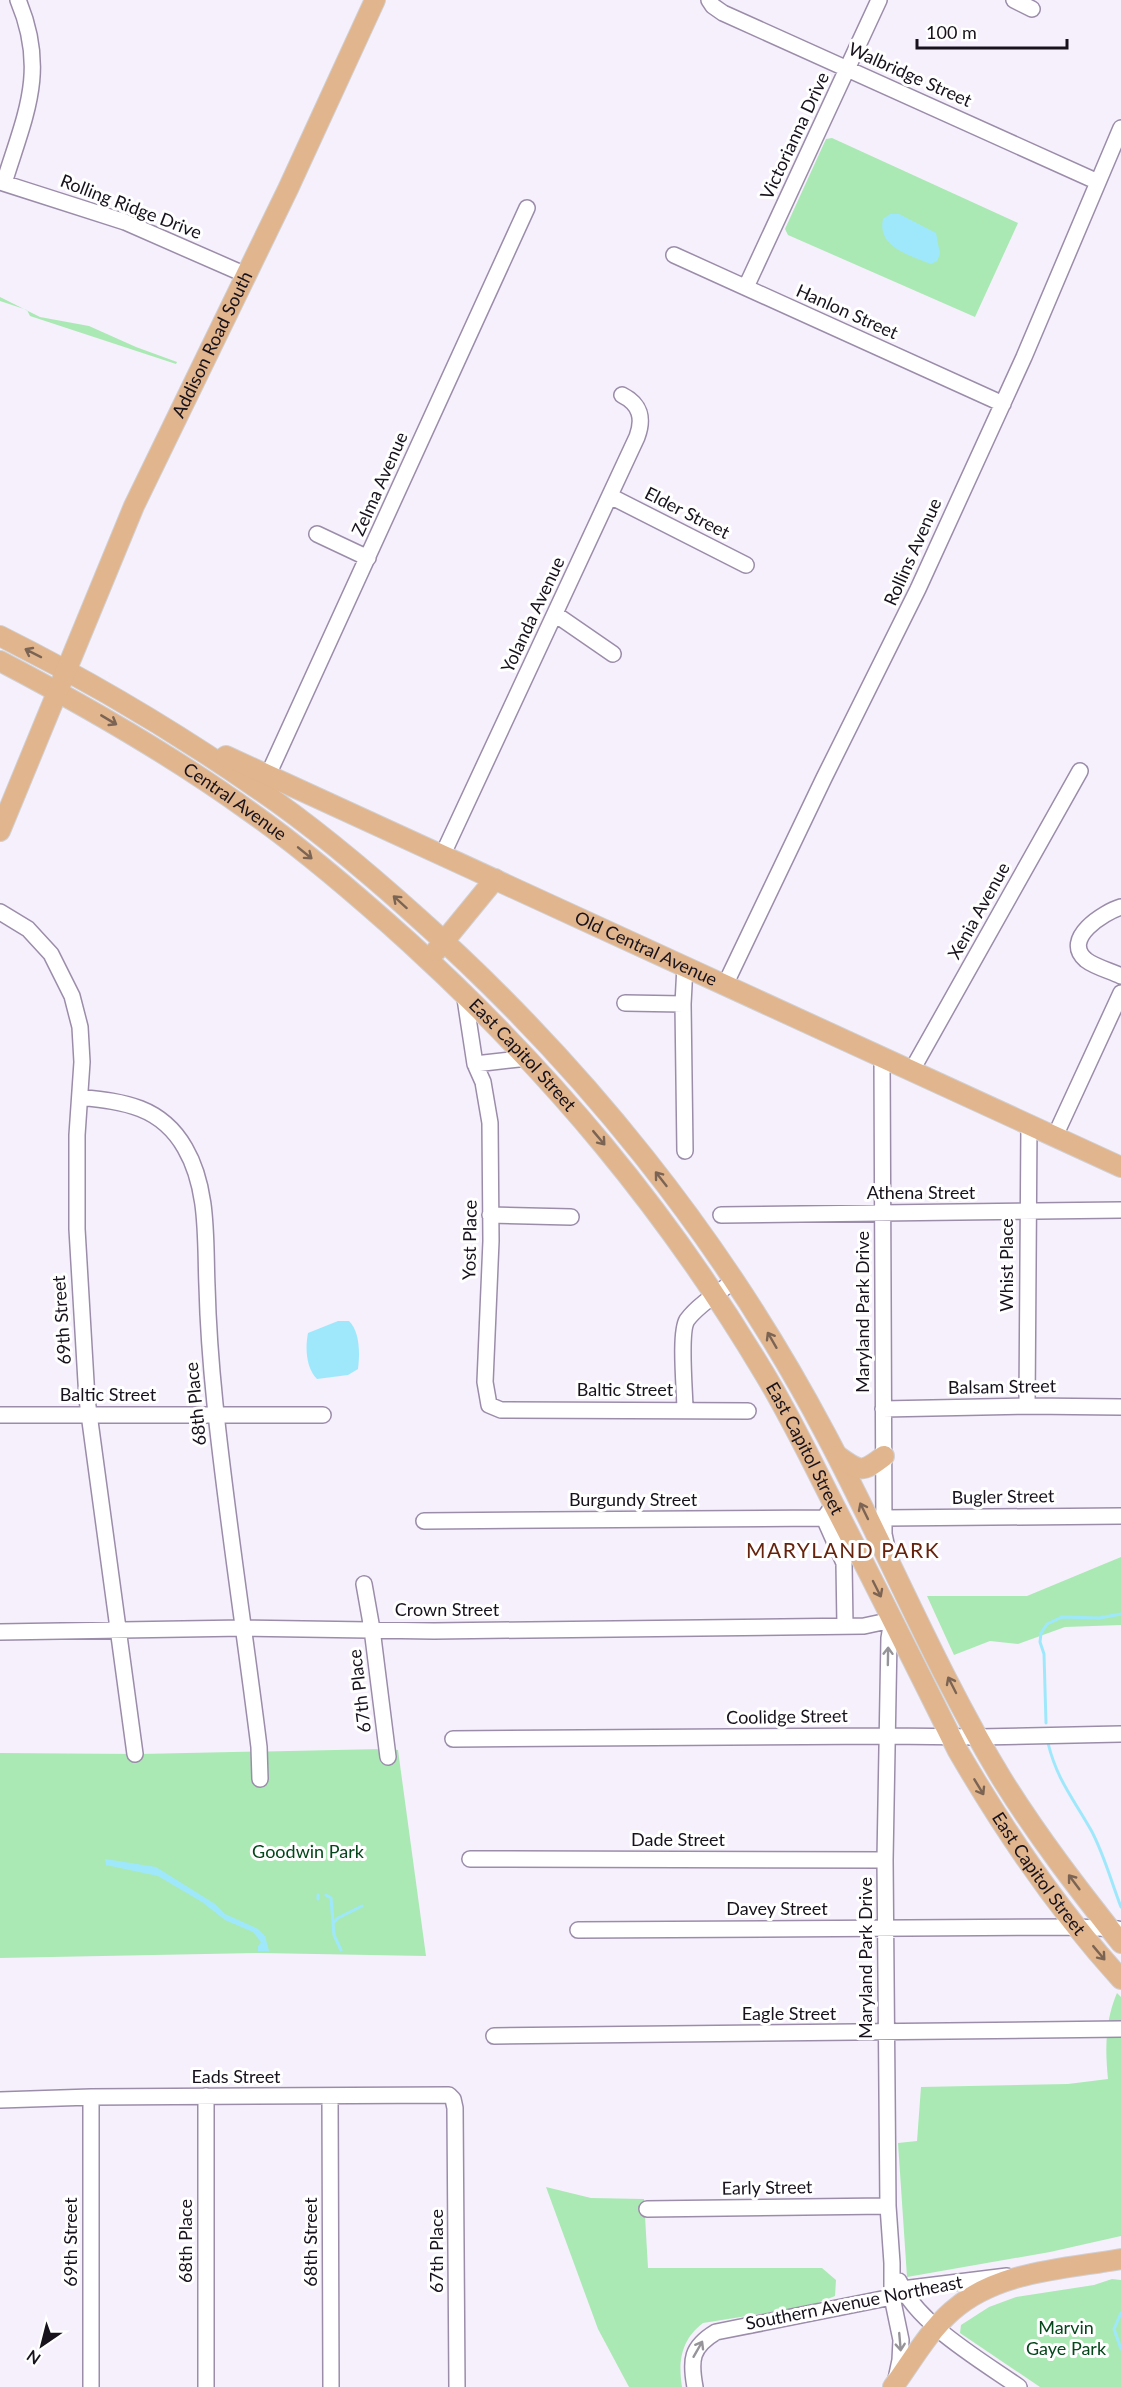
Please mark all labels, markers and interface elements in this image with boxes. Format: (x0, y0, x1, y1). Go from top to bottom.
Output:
scale bar (917, 12, 1067, 50)
text: 100 m (926, 21, 977, 43)
street label: Walbridge Street (845, 37, 976, 111)
street label: Victorianna Drive (755, 68, 833, 203)
street label: Rolling Ridge Drive (58, 169, 205, 243)
street label: Addison Road South (167, 267, 256, 421)
street label: Hanlon Street (793, 279, 902, 344)
street label: Zelma Avenue (346, 428, 412, 539)
street label: Elder Street (641, 481, 734, 543)
street label: Rollins Avenue (879, 495, 946, 609)
street label: Yolanda Avenue (496, 553, 569, 676)
one-way arrow (25, 647, 43, 658)
one-way arrow (100, 715, 117, 727)
street label: Central Avenue (180, 757, 291, 845)
one-way arrow (297, 846, 313, 859)
street label: Xenia Avenue (942, 858, 1014, 963)
one-way arrow (393, 895, 408, 909)
street label: Old Central Avenue (572, 906, 721, 990)
street label: East Capitol Street (465, 993, 582, 1116)
one-way arrow (592, 1130, 606, 1145)
one-way arrow (655, 1171, 668, 1187)
street label: Athena Street (867, 1181, 976, 1203)
street label: Yost Place (457, 1200, 481, 1280)
street label: Whist Place (995, 1218, 1017, 1312)
street label: Maryland Park Drive (851, 1231, 873, 1393)
street label: 69th Street (47, 1274, 75, 1365)
one-way arrow (765, 1331, 777, 1348)
street label: 68th Place (180, 1361, 210, 1447)
street label: Balsam Street (948, 1374, 1057, 1398)
street label: Baltic Street (577, 1378, 674, 1400)
street label: East Capitol Street (762, 1378, 849, 1519)
street label: Baltic Street (60, 1383, 157, 1405)
street label: Bugler Street (951, 1484, 1055, 1508)
street label: Burgundy Street (569, 1488, 698, 1510)
one-way arrow (858, 1502, 870, 1520)
district label: MARYLAND PARK (746, 1537, 940, 1562)
one-way arrow (872, 1580, 883, 1598)
street label: Crown Street (395, 1598, 500, 1620)
one-way arrow (882, 1647, 894, 1667)
street label: 67th Place (343, 1648, 375, 1734)
one-way arrow (946, 1677, 957, 1695)
street label: Coolidge Street (726, 1704, 849, 1728)
one-way arrow (974, 1778, 986, 1795)
street label: East Capitol Street (988, 1807, 1091, 1940)
street label: Dade Street (631, 1828, 726, 1850)
park label: Goodwin Park (252, 1840, 365, 1862)
one-way arrow (1068, 1875, 1080, 1891)
street label: Maryland Park Drive (854, 1877, 876, 2039)
street label: Davey Street (726, 1897, 828, 1919)
one-way arrow (1092, 1945, 1105, 1961)
street label: Eagle Street (742, 2002, 837, 2024)
street label: Eads Street (191, 2065, 281, 2087)
street label: Early Street (721, 2175, 813, 2199)
street label: 69th Street (59, 2197, 81, 2287)
street label: 68th Street (299, 2197, 321, 2287)
street label: 68th Place (174, 2199, 196, 2283)
street label: 67th Place (425, 2209, 447, 2293)
street label: Southern Avenue Northeast (744, 2270, 965, 2334)
north arrow (12, 2315, 72, 2375)
park label: Marvin Gaye Park (1026, 2316, 1107, 2359)
one-way arrow (895, 2332, 906, 2352)
one-way arrow (692, 2341, 704, 2358)
text: N (23, 2346, 44, 2369)

